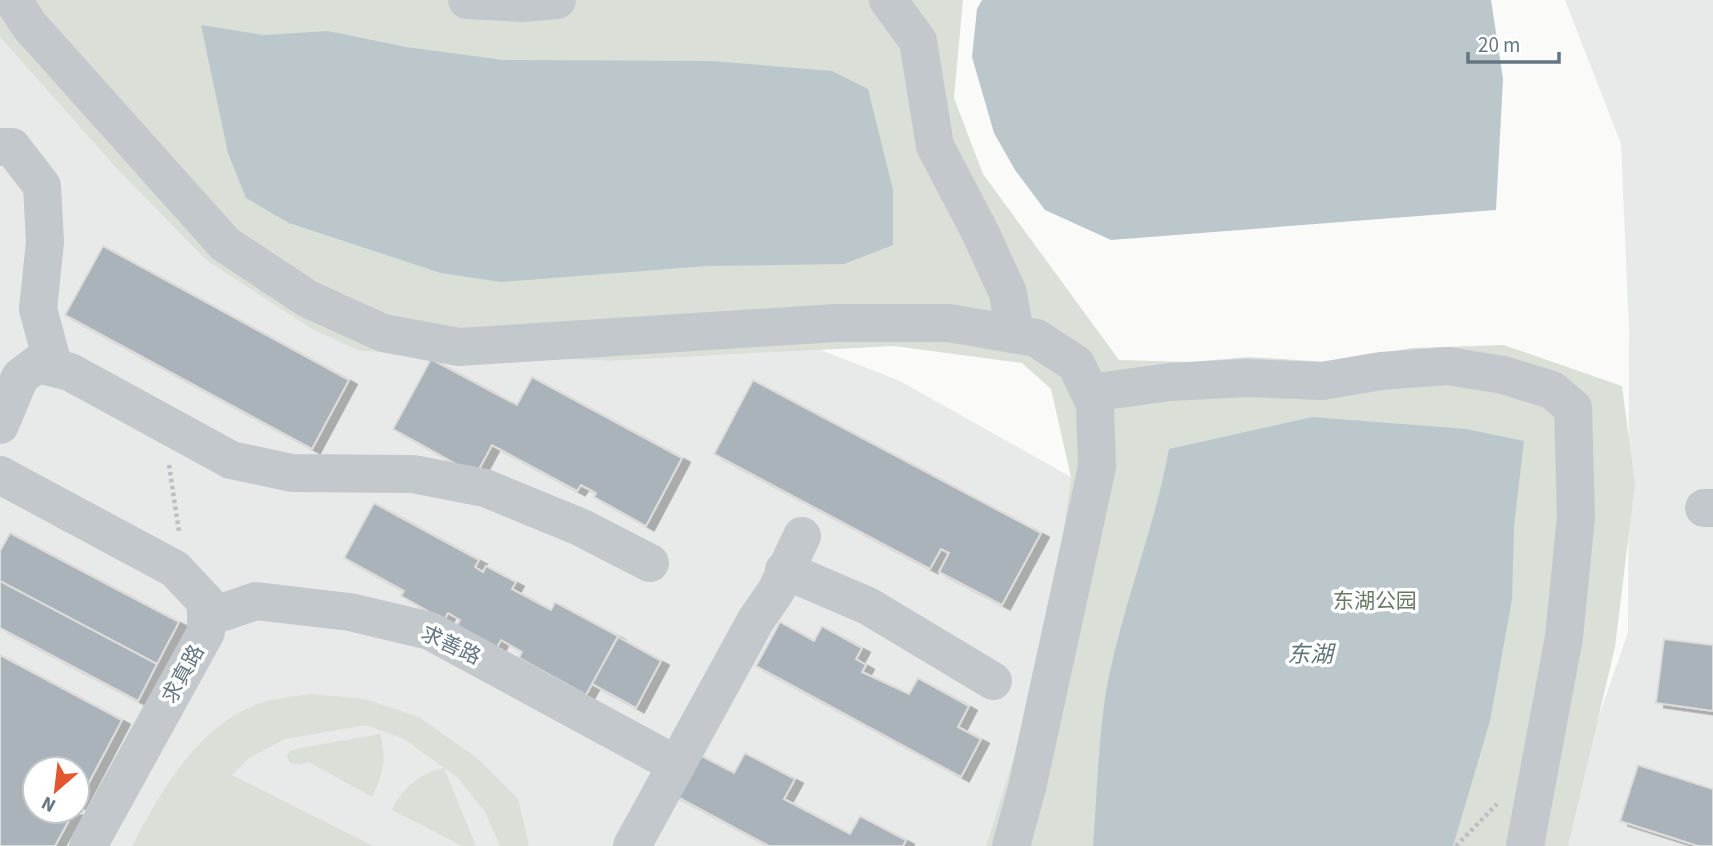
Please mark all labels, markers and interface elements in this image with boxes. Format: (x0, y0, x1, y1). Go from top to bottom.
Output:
scale bar (1468, 21, 1559, 65)
text: 20 m (1478, 30, 1520, 60)
park label: 东湖公园 (1333, 586, 1417, 616)
street label: 求善路 (416, 618, 486, 672)
water label: 东湖 (1287, 638, 1336, 671)
street label: 求真路 (155, 639, 211, 709)
north arrow (21, 755, 91, 825)
text: N (37, 789, 61, 819)

